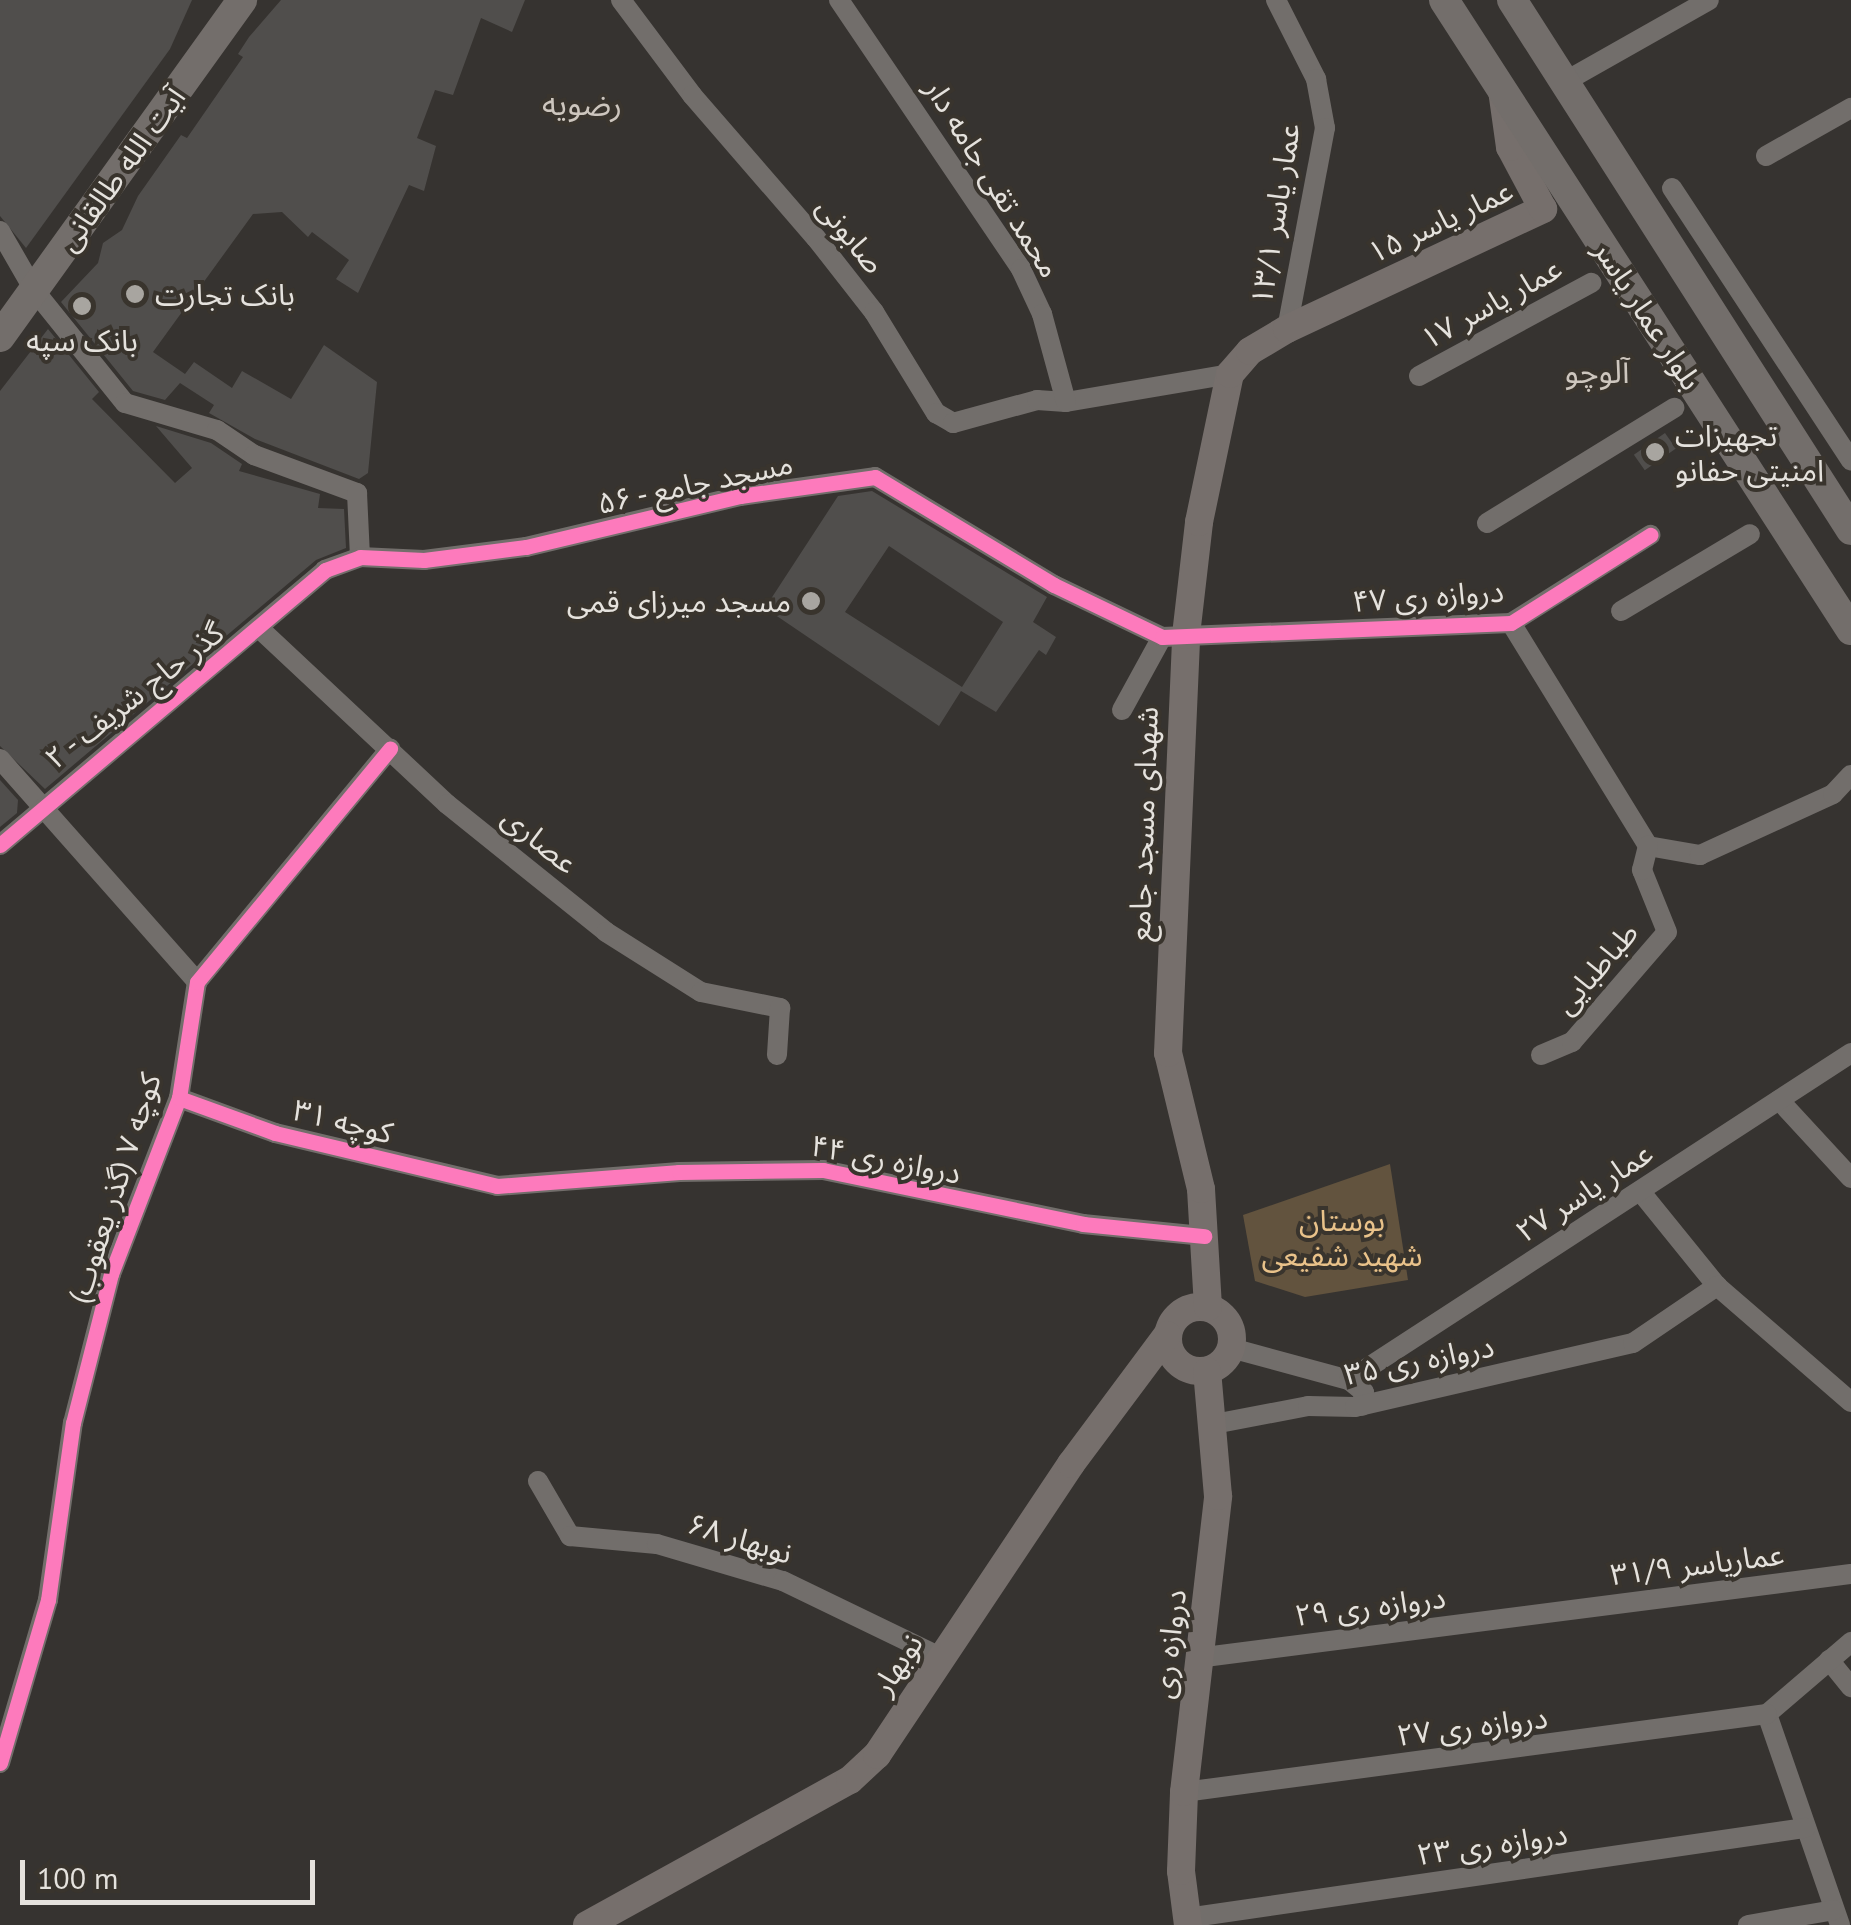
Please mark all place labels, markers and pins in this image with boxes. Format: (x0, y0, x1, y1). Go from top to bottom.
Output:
place label: بانک تجارت (155, 276, 295, 312)
marker: بانک تجارت (124, 283, 146, 305)
marker: بانک سپه (71, 295, 93, 317)
place label: بانک سپه (26, 322, 138, 358)
place label: تجهیزات امنیتی حفانو (1675, 417, 1824, 488)
marker: تجهیزات امنیتی حفانو (1644, 441, 1666, 463)
place label: مسجد میرزای قمی (567, 583, 791, 619)
marker: مسجد میرزای قمی (800, 590, 822, 612)

